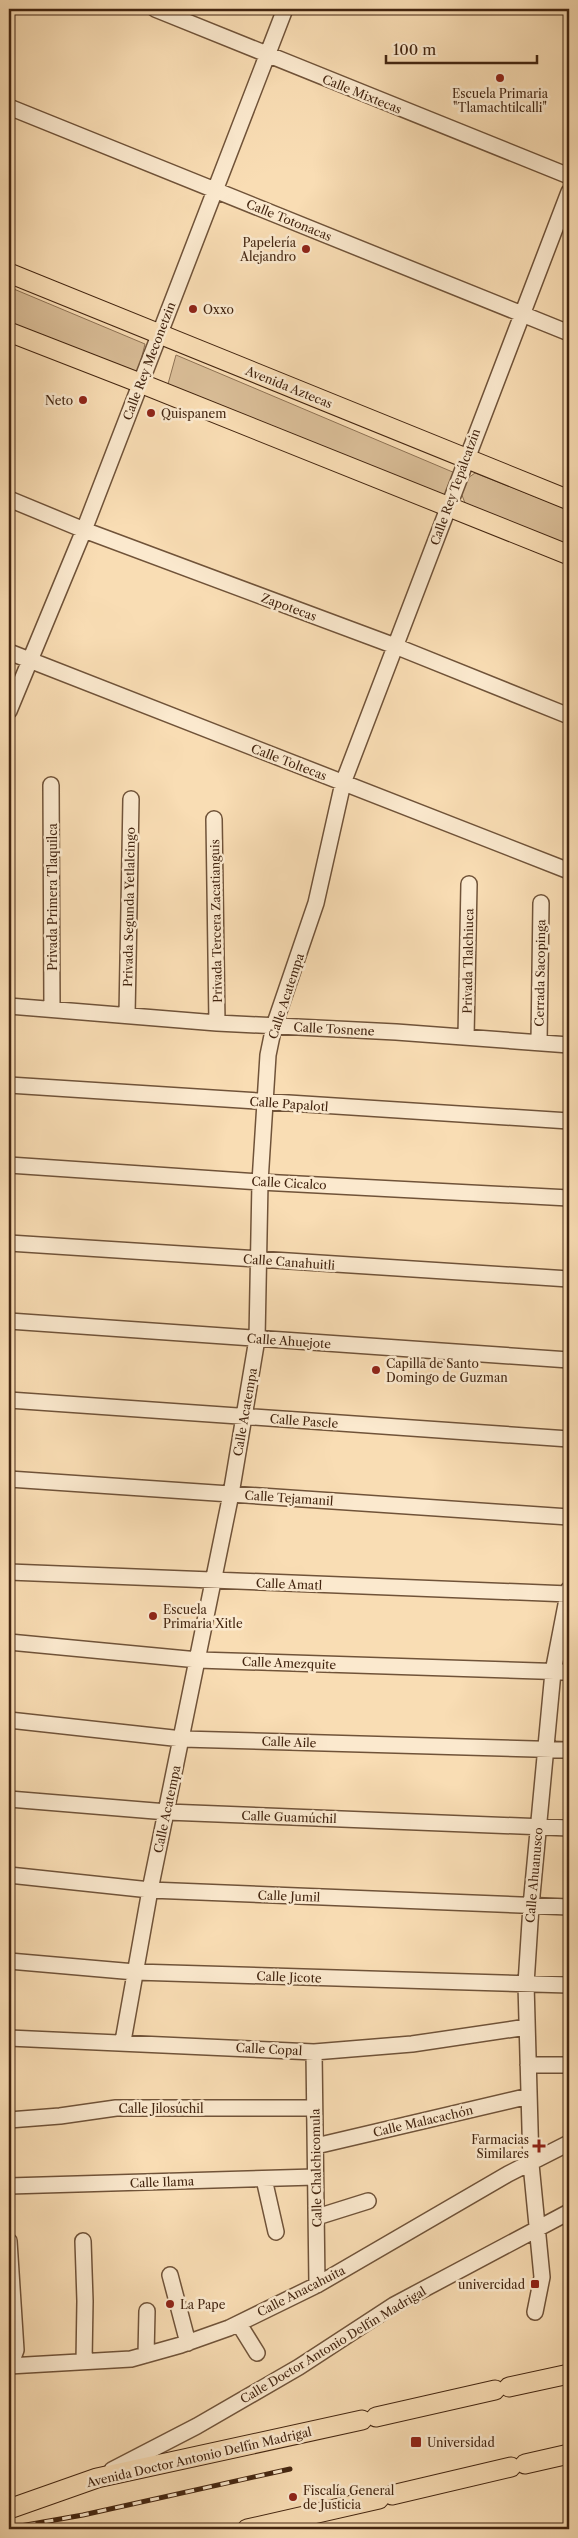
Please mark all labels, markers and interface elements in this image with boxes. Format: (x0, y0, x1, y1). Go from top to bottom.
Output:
scale bar (386, 32, 537, 64)
text: 100 m (393, 40, 436, 59)
street label: Calle Mixtecas (320, 71, 404, 117)
marker: Escuela Primaria "Tlamachtilcalli" (494, 72, 506, 84)
place label: Escuela Primaria "Tlamachtilcalli" (452, 86, 549, 115)
street label: Calle Totonacas (244, 196, 334, 244)
place label: Papelería Alejandro (239, 235, 297, 264)
marker: Papelería Alejandro (300, 243, 312, 255)
street label: Calle Rey Meconetzin (120, 299, 179, 422)
place label: Oxxo (203, 302, 234, 317)
marker: Oxxo (187, 303, 199, 315)
street label: Avenida Aztecas (242, 362, 335, 411)
place label: Neto (45, 393, 73, 408)
marker: Neto (77, 394, 89, 406)
place label: Quispanem (161, 406, 226, 421)
marker: Quispanem (145, 407, 157, 419)
street label: Calle Rey Tepálcatzin (427, 426, 483, 547)
street label: Zapotecas (259, 590, 319, 624)
street label: Calle Toltecas (249, 741, 329, 783)
street label: Privada Primera Tlaquilca (45, 823, 60, 971)
street label: Privada Segunda Yetlalcingo (120, 827, 138, 987)
street label: Privada Tercera Zacatianguis (207, 839, 225, 1003)
street label: Privada Tlalchiuca (460, 908, 476, 1014)
street label: Cerrada Sacopinga (532, 919, 548, 1027)
street label: Calle Acatempa (265, 951, 307, 1041)
street label: Calle Tosnene (293, 1019, 375, 1039)
street label: Calle Papalotl (249, 1094, 329, 1114)
street label: Calle Cicalco (251, 1174, 327, 1192)
street label: Calle Canahuitli (243, 1251, 336, 1273)
street label: Calle Ahuejote (246, 1331, 332, 1351)
place label: Capilla de Santo Domingo de Guzman (386, 1356, 508, 1385)
marker: Capilla de Santo Domingo de Guzman (370, 1364, 382, 1376)
street label: Calle Acatempa (230, 1366, 260, 1457)
street label: Calle Pascle (269, 1411, 339, 1431)
street label: Calle Tejamanil (244, 1487, 334, 1509)
street label: Calle Amatl (256, 1575, 323, 1593)
place label: Escuela Primaria Xitle (163, 1602, 243, 1631)
marker: Escuela Primaria Xitle (147, 1610, 159, 1622)
street label: Calle Amezquite (242, 1654, 337, 1672)
street label: Calle Aile (261, 1734, 317, 1750)
street label: Calle Acatempa (150, 1763, 184, 1854)
street label: Calle Guamúchil (241, 1808, 337, 1826)
street label: Calle Ahuanusco (522, 1826, 546, 1924)
street label: Calle Jumil (257, 1887, 321, 1905)
street label: Calle Jicote (256, 1968, 322, 1986)
street label: Calle Copal (235, 2040, 303, 2058)
street label: Calle Jilosúchil (119, 2101, 204, 2116)
street label: Calle Malacachón (372, 2102, 475, 2140)
street label: Calle Chalchicomula (307, 2108, 325, 2228)
place label: Farmacias Similares (471, 2132, 529, 2161)
marker: Farmacias Similares (533, 2140, 545, 2152)
street label: Calle Ilama (129, 2173, 195, 2191)
street label: Calle Anacahuita (255, 2262, 348, 2320)
place label: univercidad (458, 2277, 526, 2292)
marker: univercidad (529, 2278, 541, 2290)
street label: Calle Doctor Antonio Delfín Madrigal (237, 2283, 429, 2407)
place label: La Pape (180, 2297, 226, 2312)
marker: La Pape (164, 2298, 176, 2310)
street label: Avenida Doctor Antonio Delfín Madrigal (84, 2424, 313, 2490)
marker: Universidad (409, 2435, 423, 2449)
place label: Universidad (427, 2435, 495, 2450)
place label: Fiscalía General de Justicia (303, 2483, 395, 2512)
marker: Fiscalía General de Justicia (287, 2491, 299, 2503)

